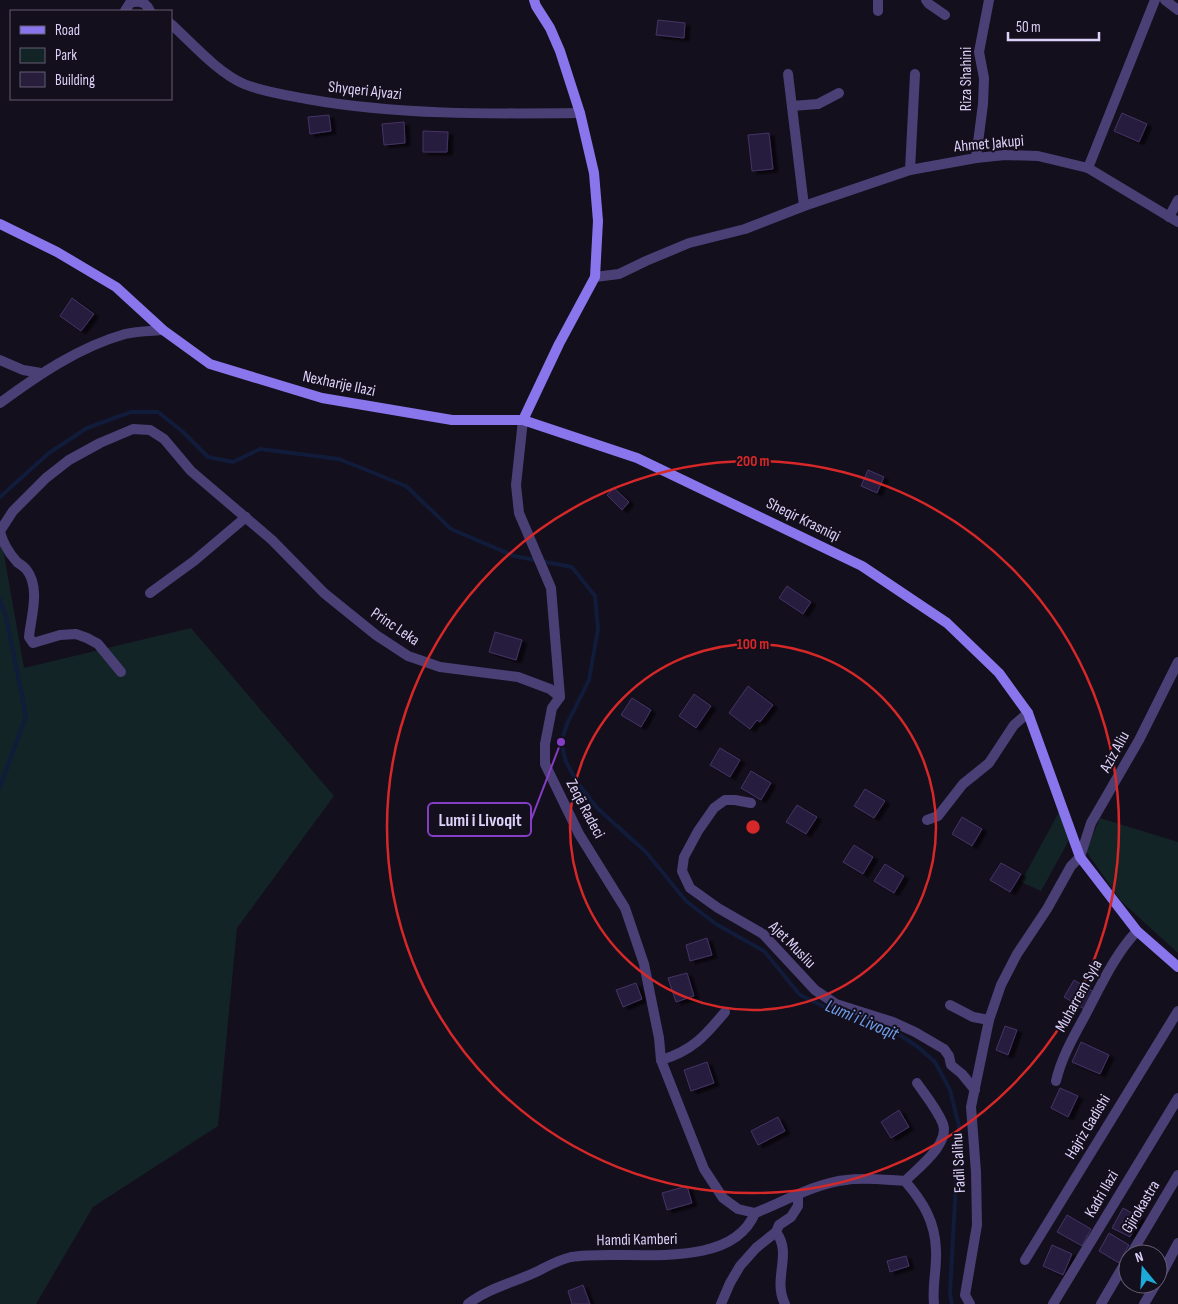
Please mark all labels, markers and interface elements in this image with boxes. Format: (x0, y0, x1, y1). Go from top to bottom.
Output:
legend (10, 10, 172, 100)
scale bar (1008, 10, 1099, 42)
text: 50 m (1016, 18, 1041, 37)
text: Road (55, 21, 80, 40)
text: Park (55, 46, 77, 65)
street label: Riza Shahini (957, 47, 976, 111)
text: Building (55, 71, 95, 90)
street label: Shyqeri Ajvazi (327, 78, 403, 104)
street label: Ahmet Jakupi (952, 131, 1025, 157)
street label: Nexharije Ilazi (301, 367, 377, 401)
text: 200 m (736, 452, 770, 471)
street label: Sheqir Krasniqi (763, 494, 843, 546)
street label: Princ Leka (367, 604, 423, 650)
text: 100 m (737, 635, 769, 654)
street label: Aziz Aliu (1096, 728, 1134, 777)
street label: Zeqë Radeci (562, 776, 608, 842)
callout: Lumi i Livoqit (428, 803, 531, 836)
text: Lumi i Livoqit (438, 810, 522, 831)
centre of rings (744, 818, 762, 836)
street label: Ajet Musliu (764, 917, 820, 973)
street label: Muharrem Syla (1051, 957, 1107, 1035)
water label: Lumi i Livoqit (822, 995, 902, 1045)
street label: Hajriz Gadishi (1061, 1091, 1115, 1163)
street label: Fadil Salihu (948, 1133, 970, 1193)
street label: Kadri Ilazi (1081, 1167, 1123, 1221)
street label: Gjirokastra (1118, 1177, 1164, 1237)
street label: Hamdi Kamberi (596, 1230, 678, 1250)
north arrow (1118, 1244, 1168, 1294)
text: N (1133, 1248, 1145, 1266)

